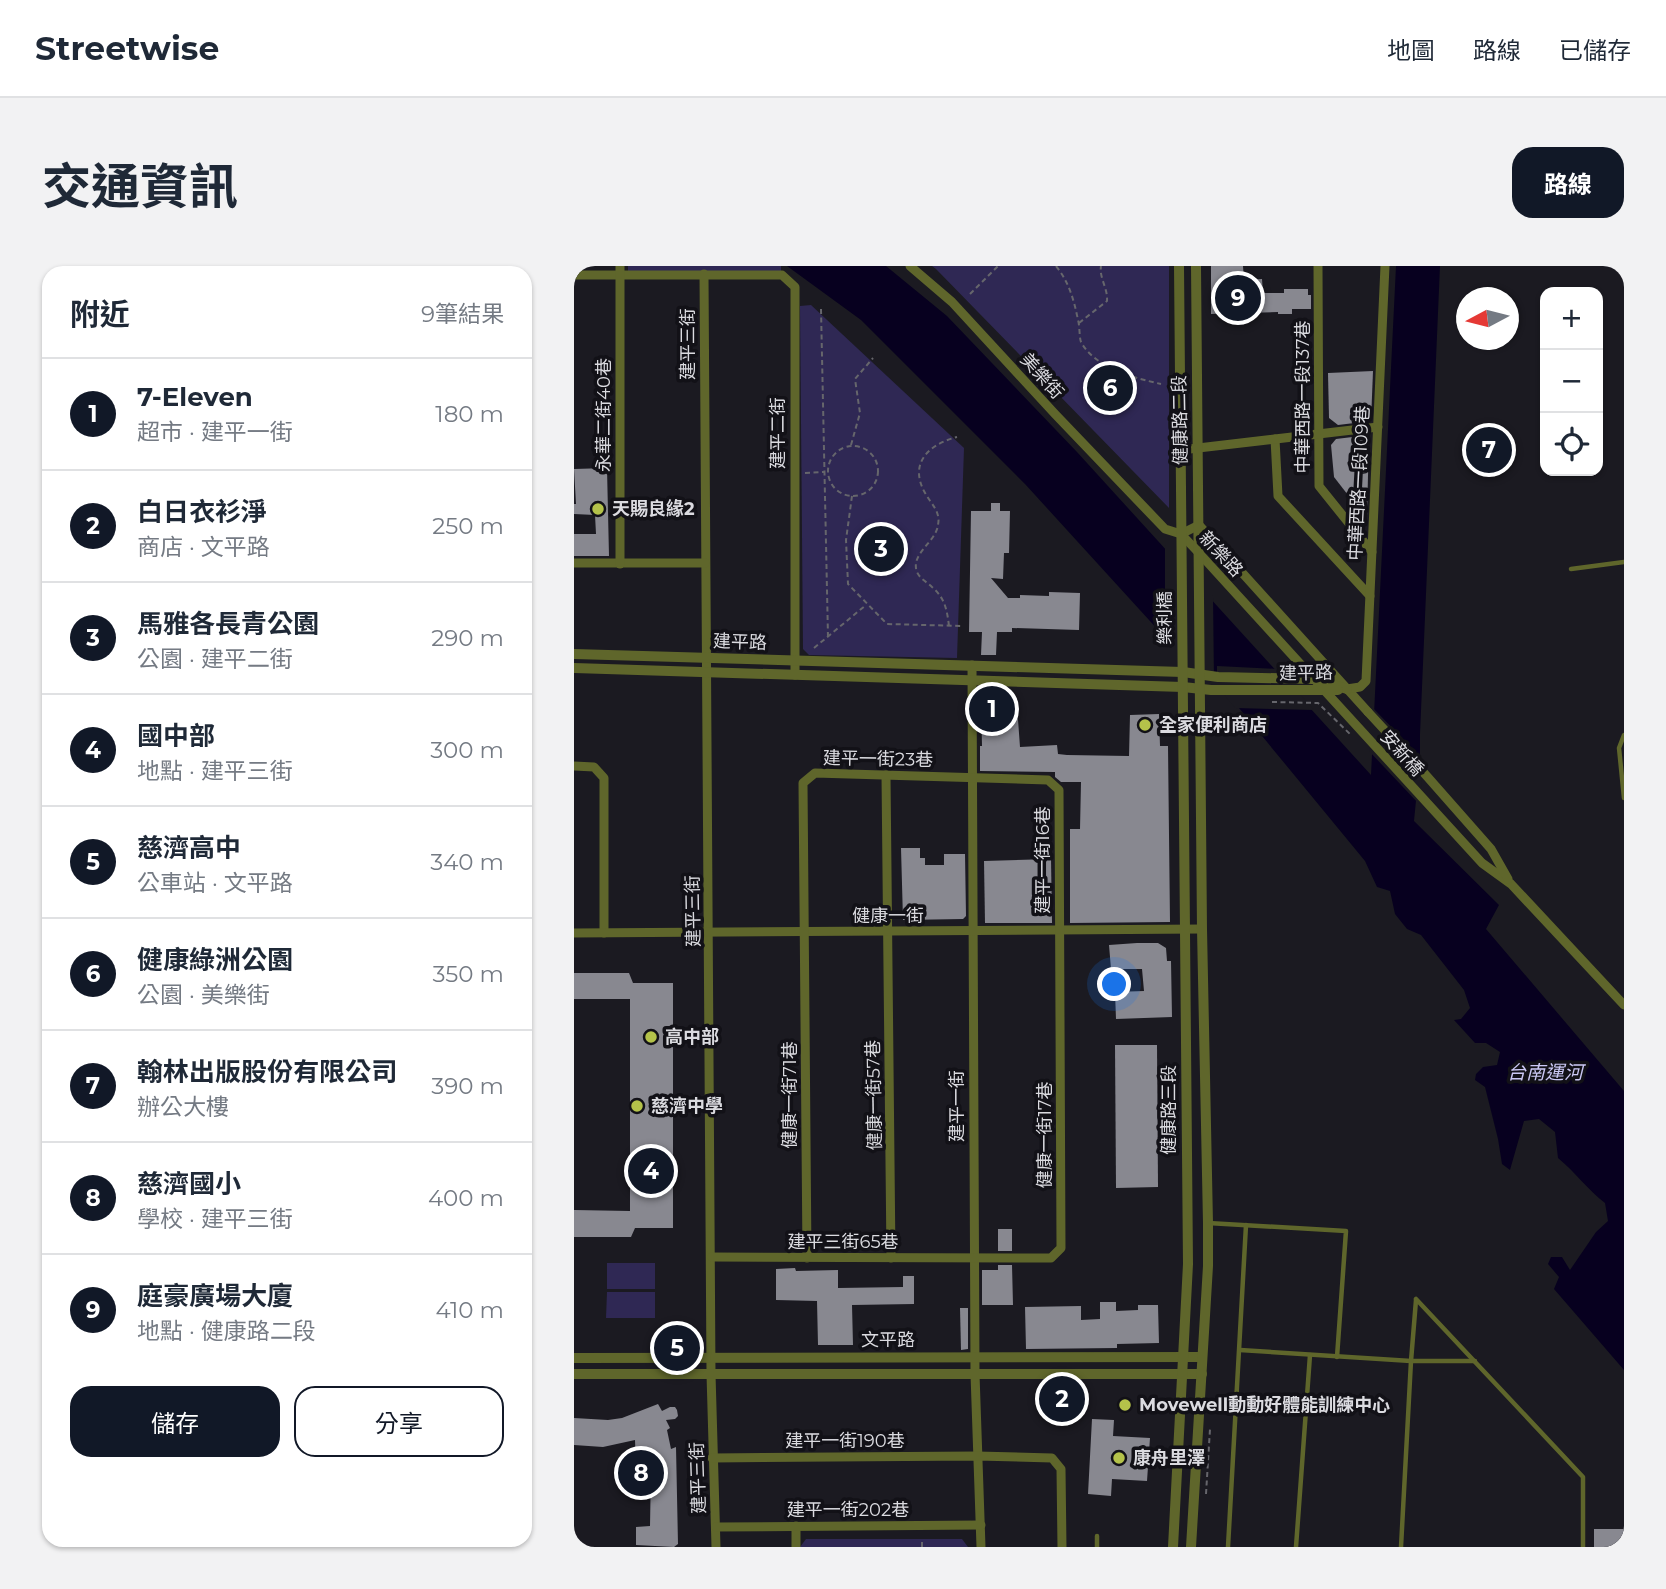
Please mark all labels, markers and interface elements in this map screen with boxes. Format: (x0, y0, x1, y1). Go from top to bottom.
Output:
text: Streetwise (35, 28, 219, 68)
text: 地圖 (1387, 36, 1435, 65)
text: 路線 (1473, 36, 1521, 65)
text: 已儲存 (1559, 36, 1631, 65)
button: 路線 (1512, 147, 1624, 218)
text: 交通資訊 (42, 157, 238, 216)
pin: 9 (1215, 272, 1261, 324)
north arrow (1456, 287, 1519, 350)
map controls (1540, 287, 1603, 476)
button: + (1540, 287, 1603, 350)
text: 附近 (70, 296, 130, 333)
text: 9筆結果 (421, 300, 504, 328)
street label: 建平三街 (677, 308, 699, 380)
street label: 中華西路一段137巷 (1292, 320, 1314, 474)
street label: 美樂街 (1016, 349, 1068, 403)
button: − (1540, 350, 1603, 413)
street label: 永華二街40巷 (593, 358, 615, 472)
pin: 6 (1087, 362, 1133, 414)
street label: 健康路二段 (1168, 375, 1192, 465)
text: 7-Eleven (137, 381, 253, 413)
street label: 建平二街 (767, 397, 789, 469)
text: 1 (88, 400, 98, 428)
text: 180 m (435, 400, 504, 428)
street label: 中華西路一段109巷 (1344, 405, 1374, 561)
button: locate (1540, 413, 1603, 476)
text: 超市 · 建平一街 (137, 418, 293, 446)
pin: 7 (1466, 424, 1512, 476)
text: 白日衣衫淨 (137, 496, 267, 528)
place label: 天賜良緣2 (612, 498, 695, 520)
marker: 天賜良緣2 (590, 501, 606, 517)
text: 2 (86, 512, 100, 540)
text: 250 m (432, 512, 504, 540)
pin: 3 (858, 523, 904, 575)
street label: 新樂路 (1195, 527, 1247, 581)
text: 商店 · 文平路 (137, 533, 270, 561)
street label: 樂利橋 (1154, 591, 1176, 645)
text: 馬雅各長青公園 (137, 608, 319, 640)
text: 3 (86, 624, 100, 652)
text: 290 m (431, 624, 504, 652)
street label: 建平路 (713, 630, 767, 654)
text: 公園 · 建平二街 (137, 645, 293, 673)
street label: 建平路 (1279, 662, 1333, 684)
pin: 1 (969, 683, 1015, 735)
place label: 全家便利商店 (1159, 714, 1267, 736)
marker: 全家便利商店 (1137, 717, 1153, 733)
text: 國中部 (137, 720, 215, 752)
street label: 安新橋 (1376, 726, 1428, 780)
text: 4 (85, 736, 101, 764)
text: 300 m (430, 736, 504, 764)
street label: 建平一街23巷 (823, 747, 933, 771)
text: 地點 · 建平三街 (137, 757, 293, 785)
street label: 建平一街16巷 (1032, 806, 1054, 914)
text: 慈濟高中 (137, 832, 241, 864)
text: 5 (86, 848, 100, 876)
text: 340 m (430, 848, 504, 876)
text: 公車站 · 文平路 (137, 869, 293, 897)
street label: 建平三街 (681, 875, 705, 947)
street label: 健康一街 (852, 905, 924, 927)
text: 健康綠洲公園 (137, 944, 293, 976)
text: 6 (86, 960, 100, 988)
text: 350 m (433, 960, 504, 988)
your location (1097, 967, 1131, 1001)
text: 公園 · 美樂街 (137, 981, 270, 1009)
place label: 高中部 (665, 1026, 719, 1048)
marker: 高中部 (643, 1029, 659, 1045)
street label: 健康一街57巷 (862, 1040, 886, 1150)
street label: 健康一街71巷 (779, 1041, 801, 1149)
text: 翰林出版股份有限公司 (137, 1056, 397, 1088)
water label: 台南運河 (1507, 1061, 1587, 1084)
street label: 健康路三段 (1158, 1065, 1180, 1155)
street label: 建平一街 (946, 1070, 968, 1142)
text: 7 (86, 1072, 100, 1100)
text: 390 m (431, 1072, 504, 1100)
street label: 健康一街17巷 (1034, 1081, 1056, 1189)
text: 辦公大樓 (137, 1093, 229, 1121)
place label: 慈濟中學 (651, 1095, 723, 1117)
marker: 慈濟中學 (629, 1098, 645, 1114)
pin: 4 (628, 1145, 674, 1197)
text: 慈濟國小 (137, 1168, 241, 1200)
text: 8 (85, 1184, 101, 1212)
text: 400 m (428, 1184, 504, 1212)
text: 學校 · 建平三街 (137, 1205, 293, 1233)
street label: 建平三街65巷 (787, 1231, 899, 1253)
text: 庭豪廣場大廈 (137, 1280, 293, 1312)
text: 9 (86, 1296, 100, 1324)
text: 410 m (435, 1296, 504, 1324)
text: 地點 · 健康路二段 (137, 1317, 316, 1345)
pin: 5 (654, 1322, 700, 1374)
street label: 文平路 (861, 1329, 915, 1351)
pin: 2 (1039, 1373, 1085, 1425)
button: 儲存 (70, 1386, 280, 1457)
button: 分享 (294, 1386, 504, 1457)
place label: Movewell動動好體能訓練中心 (1139, 1394, 1390, 1416)
marker: Movewell動動好體能訓練中心 (1117, 1397, 1133, 1413)
street label: 建平一街190巷 (785, 1430, 905, 1452)
street label: 建平三街 (686, 1442, 710, 1514)
pin: 8 (618, 1447, 664, 1499)
place label: 康舟里澤 (1133, 1447, 1205, 1469)
marker: 康舟里澤 (1111, 1450, 1127, 1466)
street label: 建平一街202巷 (787, 1499, 909, 1521)

